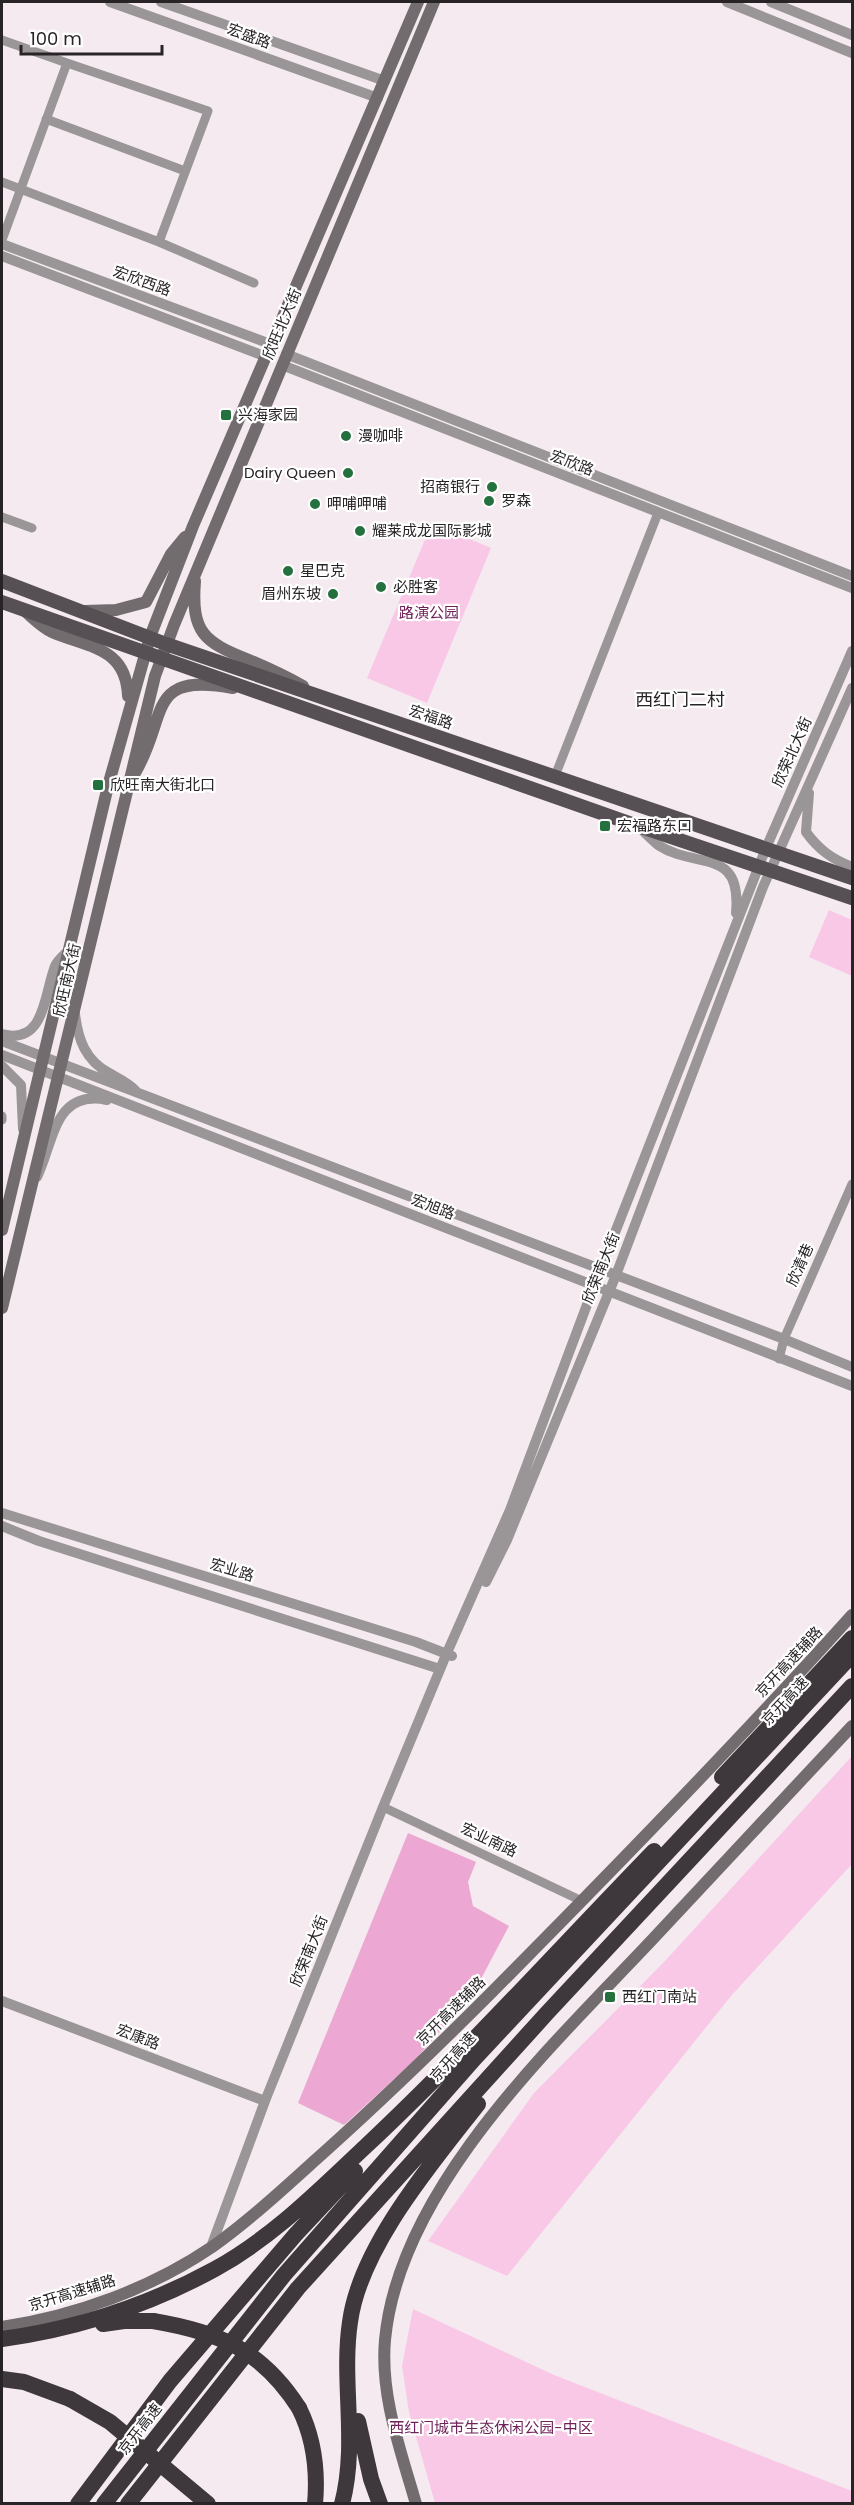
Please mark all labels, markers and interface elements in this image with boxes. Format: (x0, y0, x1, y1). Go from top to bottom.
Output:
scale bar (21, 18, 162, 56)
street label: 宏盛路 (224, 18, 274, 53)
text: 100 m (30, 26, 82, 51)
street label: 宏欣西路 (110, 260, 174, 301)
street label: 欣旺北大街 (257, 285, 306, 362)
place label: 兴海家园 (238, 404, 298, 425)
marker: 兴海家园 (219, 408, 233, 422)
place label: 漫咖啡 (358, 425, 403, 446)
marker: 漫咖啡 (339, 429, 353, 443)
street label: 宏欣路 (547, 445, 597, 480)
place label: Dairy Queen (244, 462, 336, 483)
marker: Dairy Queen (341, 466, 355, 480)
place label: 招商银行 (420, 476, 480, 497)
marker: 招商银行 (485, 480, 499, 494)
place label: 罗森 (501, 490, 531, 511)
place label: 呷哺呷哺 (327, 493, 387, 514)
marker: 罗森 (482, 494, 496, 508)
marker: 呷哺呷哺 (308, 497, 322, 511)
place label: 耀莱成龙国际影城 (372, 520, 492, 541)
marker: 耀莱成龙国际影城 (353, 524, 367, 538)
place label: 星巴克 (300, 560, 345, 581)
marker: 星巴克 (281, 564, 295, 578)
place label: 必胜客 (393, 576, 438, 597)
marker: 必胜客 (374, 580, 388, 594)
place label: 眉州东坡 (261, 583, 321, 604)
marker: 眉州东坡 (326, 587, 340, 601)
park label: 路演公园 (399, 602, 459, 623)
district label: 西红门二村 (635, 687, 725, 712)
street label: 宏福路 (406, 699, 456, 734)
street label: 欣荣北大街 (767, 713, 816, 790)
place label: 欣旺南大街北口 (110, 774, 215, 795)
marker: 欣旺南大街北口 (91, 778, 105, 792)
place label: 宏福路东口 (617, 815, 692, 836)
marker: 宏福路东口 (598, 819, 612, 833)
street label: 欣旺南大街 (48, 941, 85, 1019)
street label: 宏旭路 (408, 1189, 458, 1224)
street label: 欣荣南大街 (577, 1229, 624, 1307)
street label: 欣清巷 (781, 1240, 818, 1290)
street label: 宏业路 (208, 1553, 257, 1586)
street label: 京开高速辅路 (752, 1623, 826, 1701)
street label: 京开高速 (758, 1673, 812, 1729)
street label: 宏业南路 (458, 1817, 521, 1862)
street label: 欣荣南大街 (285, 1912, 332, 1990)
street label: 京开高速辅路 (411, 1971, 490, 2050)
place label: 西红门南站 (622, 1986, 697, 2007)
marker: 西红门南站 (603, 1990, 617, 2004)
street label: 宏康路 (113, 2019, 163, 2054)
street label: 京开高速 (425, 2027, 481, 2086)
street label: 京开高速辅路 (26, 2269, 118, 2316)
street label: 京开高速 (113, 2399, 166, 2459)
park label: 西红门城市生态休闲公园-中区 (389, 2417, 593, 2438)

